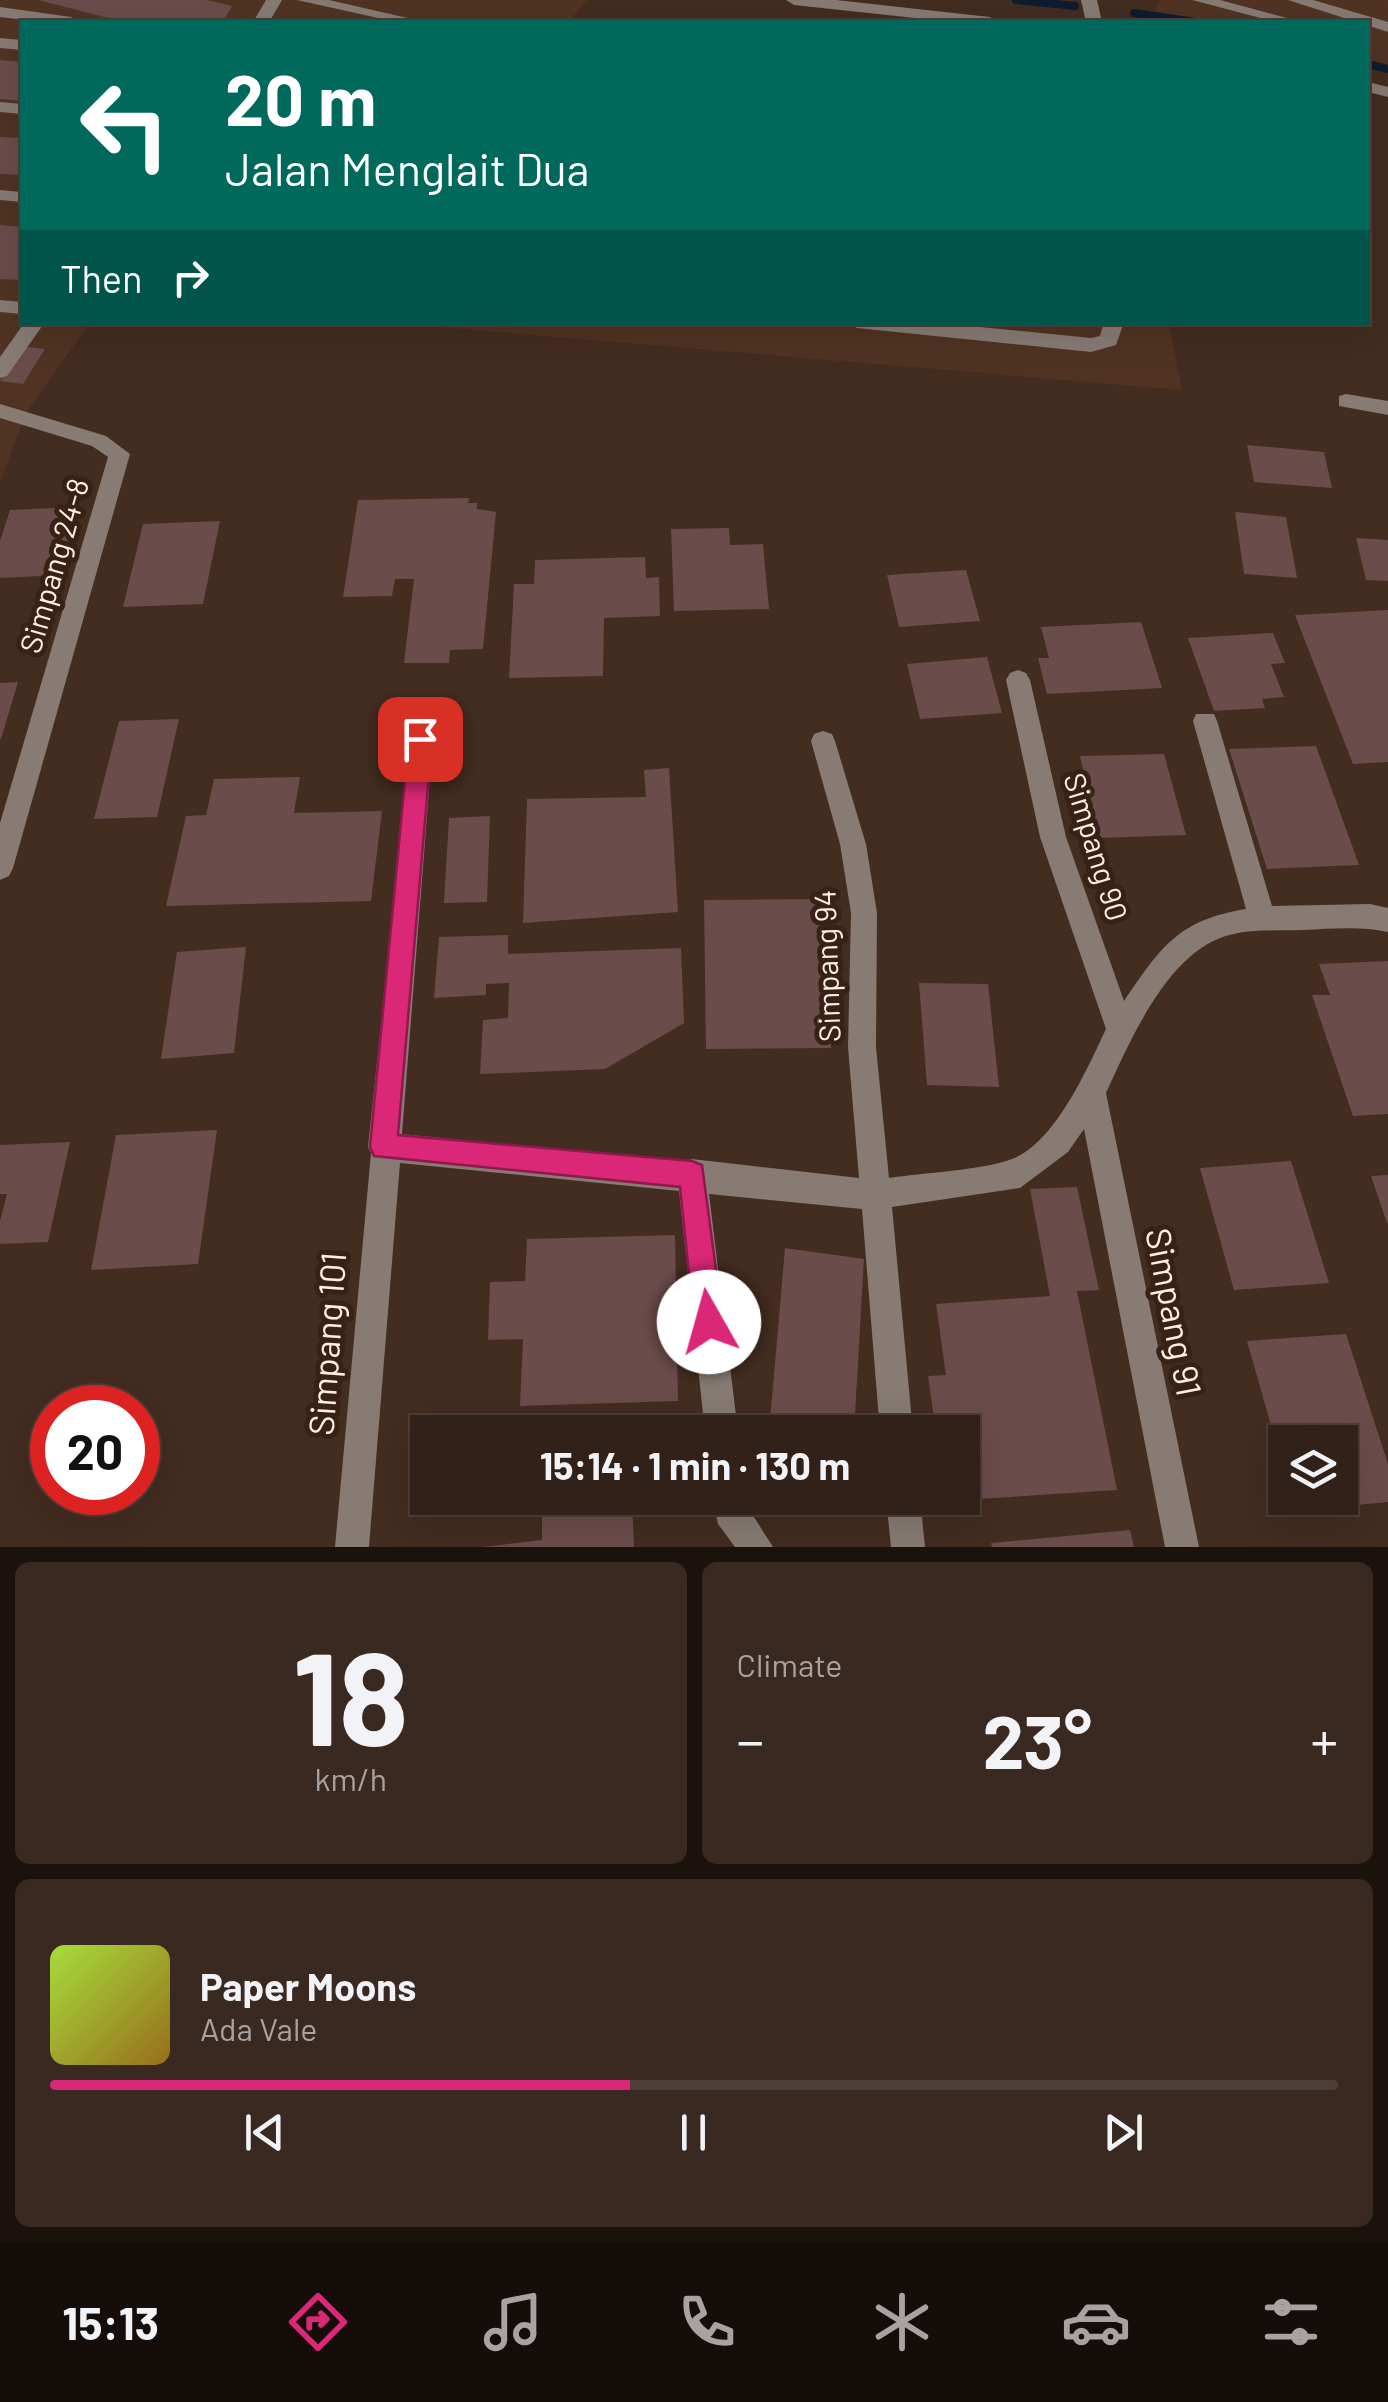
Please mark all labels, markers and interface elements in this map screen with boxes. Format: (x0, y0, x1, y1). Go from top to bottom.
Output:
text: 20 m (225, 56, 377, 140)
icon: left (60, 60, 190, 190)
text: Jalan Menglait Dua (225, 141, 590, 195)
icon: right (163, 250, 218, 305)
text: Then (60, 255, 143, 301)
street label: Simpang 24-8 (11, 474, 95, 657)
pin (378, 697, 463, 782)
icon: arrive (393, 712, 448, 767)
street label: Simpang 90 (1057, 768, 1136, 925)
street label: Simpang 94 (805, 889, 847, 1043)
street label: Simpang 91 (1138, 1224, 1212, 1399)
street label: Simpang 101 (299, 1251, 353, 1437)
position arrow (657, 1270, 761, 1374)
speed limit sign: 20 (30, 1385, 160, 1515)
map controls (1268, 1425, 1358, 1515)
button: layers (1268, 1425, 1358, 1515)
text: 15:14 · 1 min · 130 m (540, 1442, 850, 1488)
text: 18 (293, 1616, 409, 1772)
text: Climate (737, 1645, 842, 1683)
text: 23° (982, 1694, 1092, 1784)
text: − (737, 1706, 764, 1772)
text: + (1310, 1706, 1338, 1772)
text: km/h (315, 1759, 387, 1797)
text: Paper Moons (200, 1963, 416, 2009)
text: Ada Vale (200, 2009, 317, 2047)
icon: previous (237, 2105, 292, 2160)
icon: pause (666, 2105, 721, 2160)
icon: next (1096, 2105, 1151, 2160)
icon: directions (283, 2287, 353, 2357)
icon: music (478, 2287, 548, 2357)
icon: phone (672, 2287, 742, 2357)
icon: climate (867, 2287, 937, 2357)
icon: car (1061, 2287, 1131, 2357)
icon: filters (1256, 2287, 1326, 2357)
text: 15:13 (62, 2295, 159, 2349)

